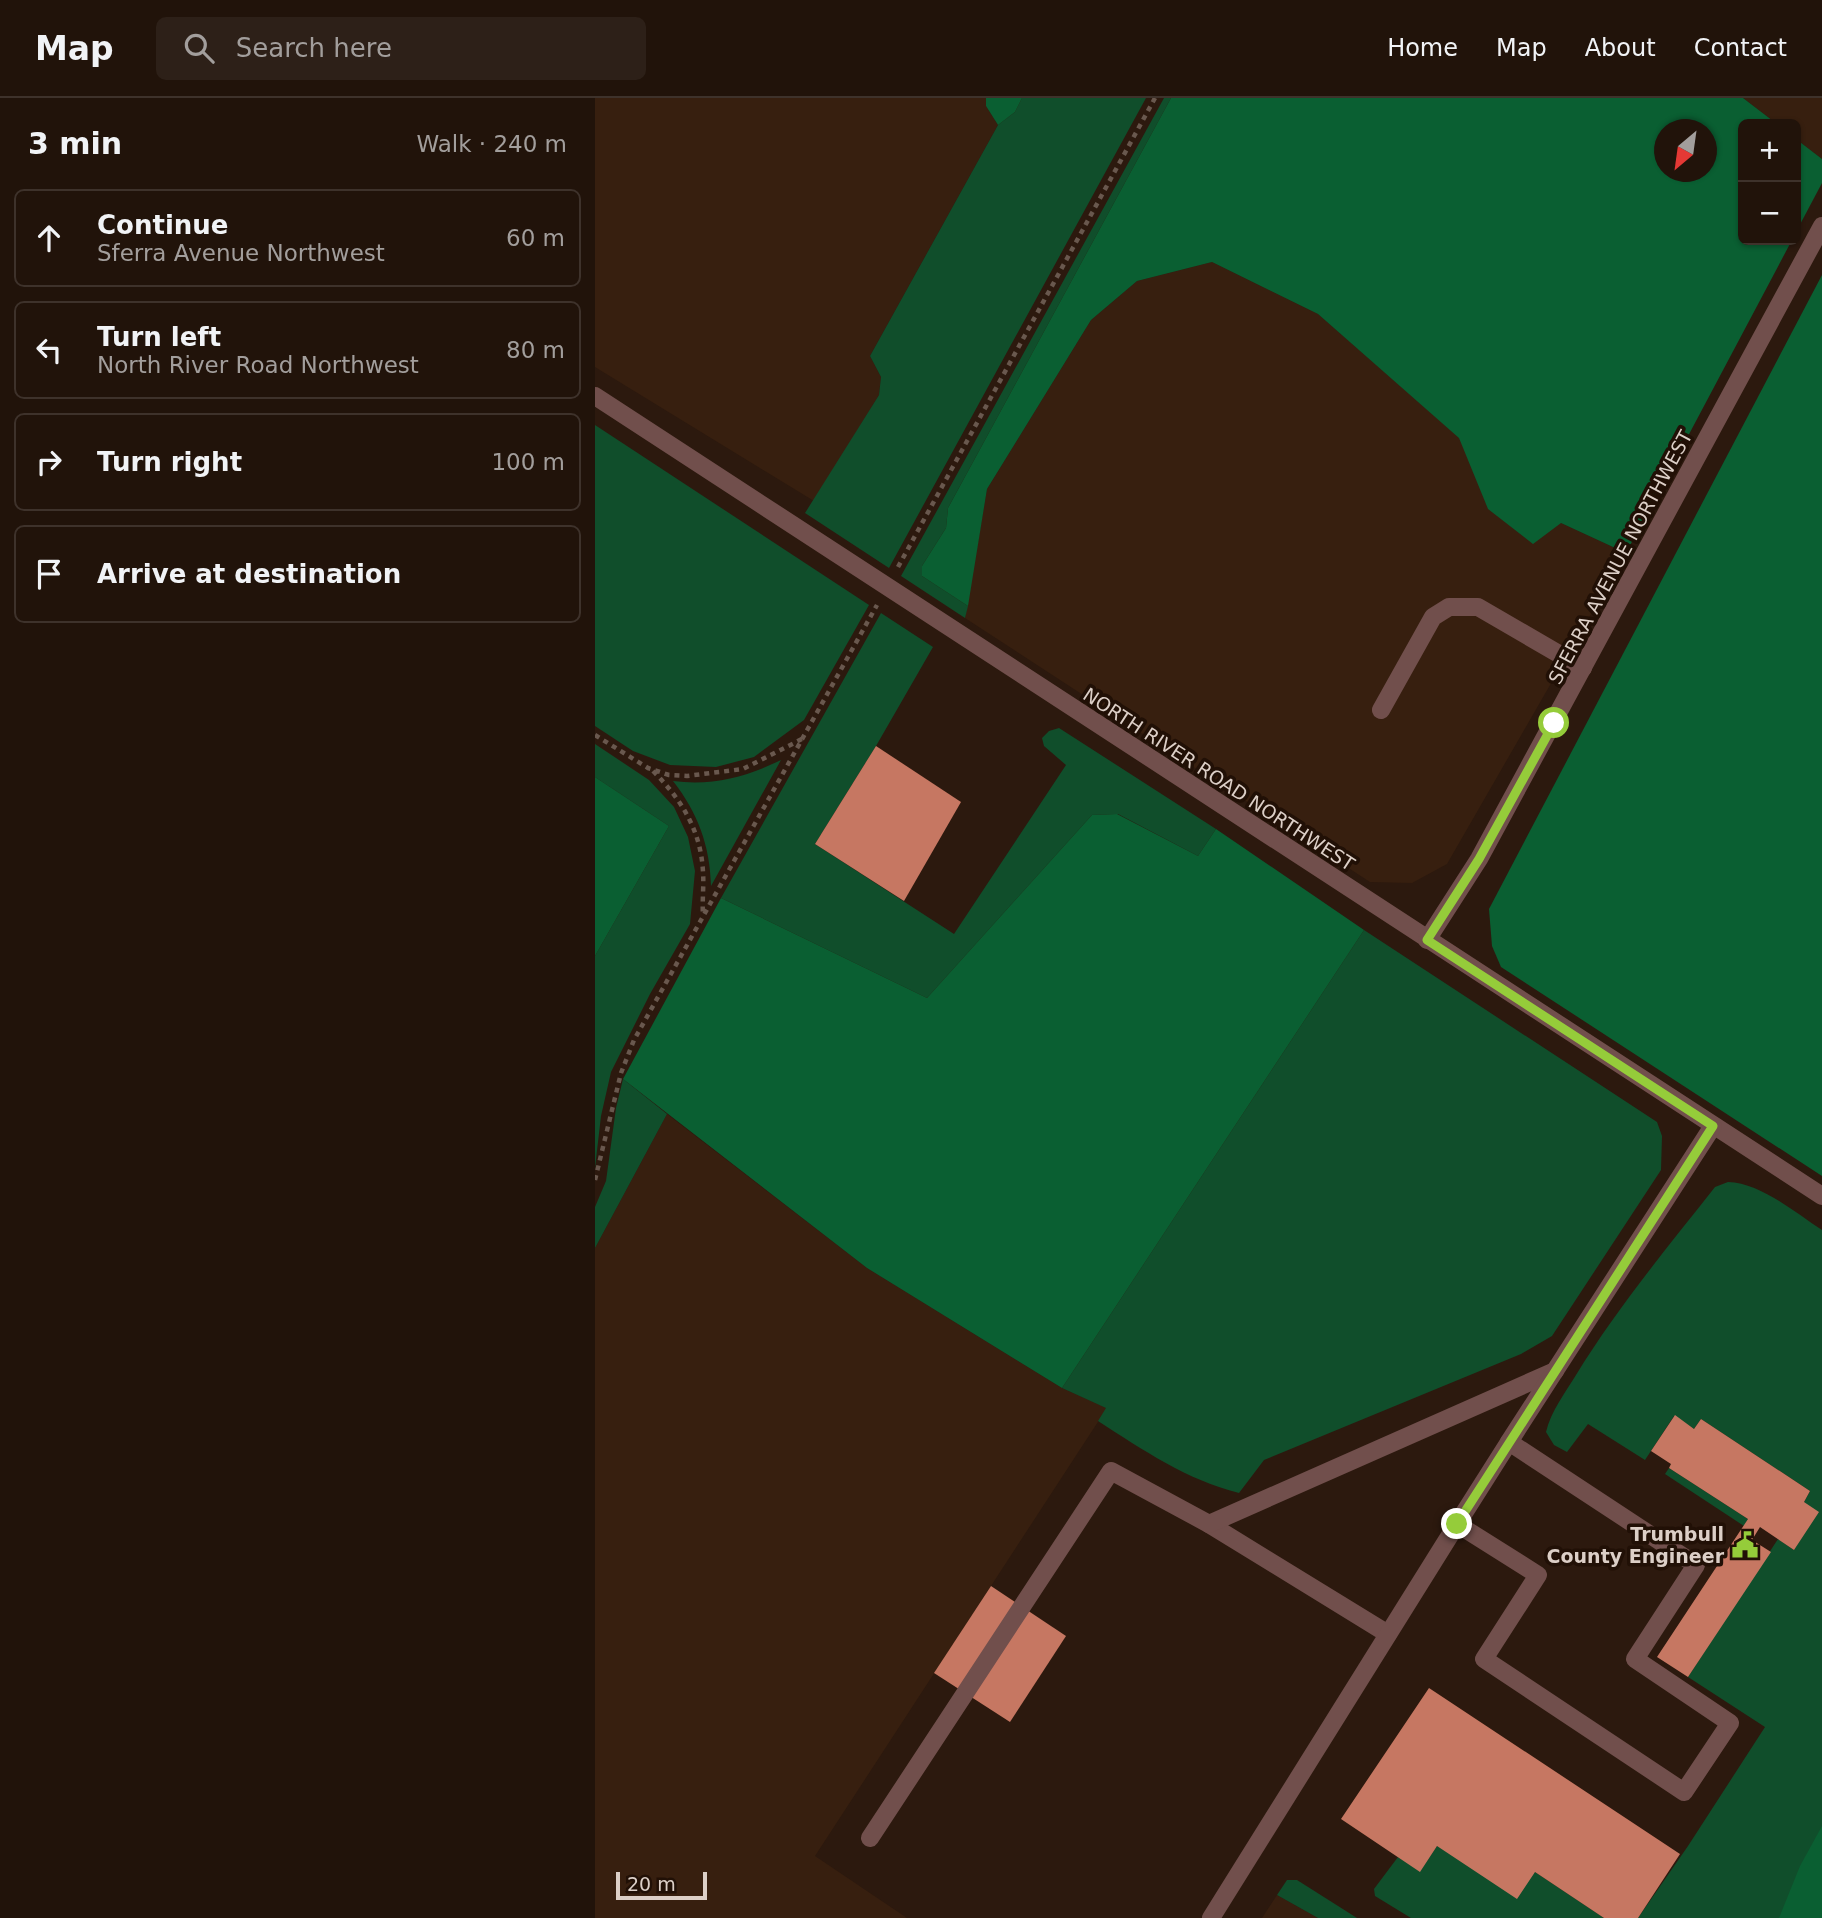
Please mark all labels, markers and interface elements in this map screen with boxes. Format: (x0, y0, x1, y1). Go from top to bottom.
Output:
search box (156, 17, 646, 80)
text: Map (35, 29, 114, 68)
icon: search (180, 29, 218, 67)
text: Search here (236, 33, 392, 63)
text: Home (1387, 34, 1458, 62)
text: Map (1496, 34, 1547, 62)
text: About (1585, 34, 1656, 62)
text: Contact (1694, 34, 1787, 62)
north arrow (1654, 119, 1717, 182)
map controls (1738, 119, 1801, 245)
button: + (1738, 119, 1801, 182)
text: 3 min (28, 126, 122, 161)
text: Walk · 240 m (416, 131, 567, 157)
button: − (1738, 182, 1801, 245)
text: Continue (97, 210, 228, 240)
icon: ahead (30, 219, 68, 257)
text: 60 m (506, 225, 565, 251)
text: Sferra Avenue Northwest (97, 240, 385, 266)
text: Turn left (97, 322, 221, 352)
icon: left (30, 331, 68, 369)
text: 80 m (506, 337, 565, 363)
text: North River Road Northwest (97, 352, 419, 378)
street label: SFERRA AVENUE NORTHWEST (1544, 426, 1697, 688)
icon: right (30, 443, 68, 481)
text: Turn right (97, 447, 242, 477)
text: 100 m (491, 449, 565, 475)
icon: arrive (30, 555, 68, 593)
text: Arrive at destination (97, 559, 401, 589)
street label: NORTH RIVER ROAD NORTHWEST (1079, 683, 1359, 875)
route start (1538, 707, 1569, 738)
route end (1441, 1508, 1472, 1539)
place label: Trumbull County Engineer (1547, 1523, 1725, 1567)
public building icon: Trumbull County Engineer (1730, 1530, 1760, 1560)
scale bar (616, 1869, 707, 1901)
text: 20 m (627, 1873, 676, 1895)

